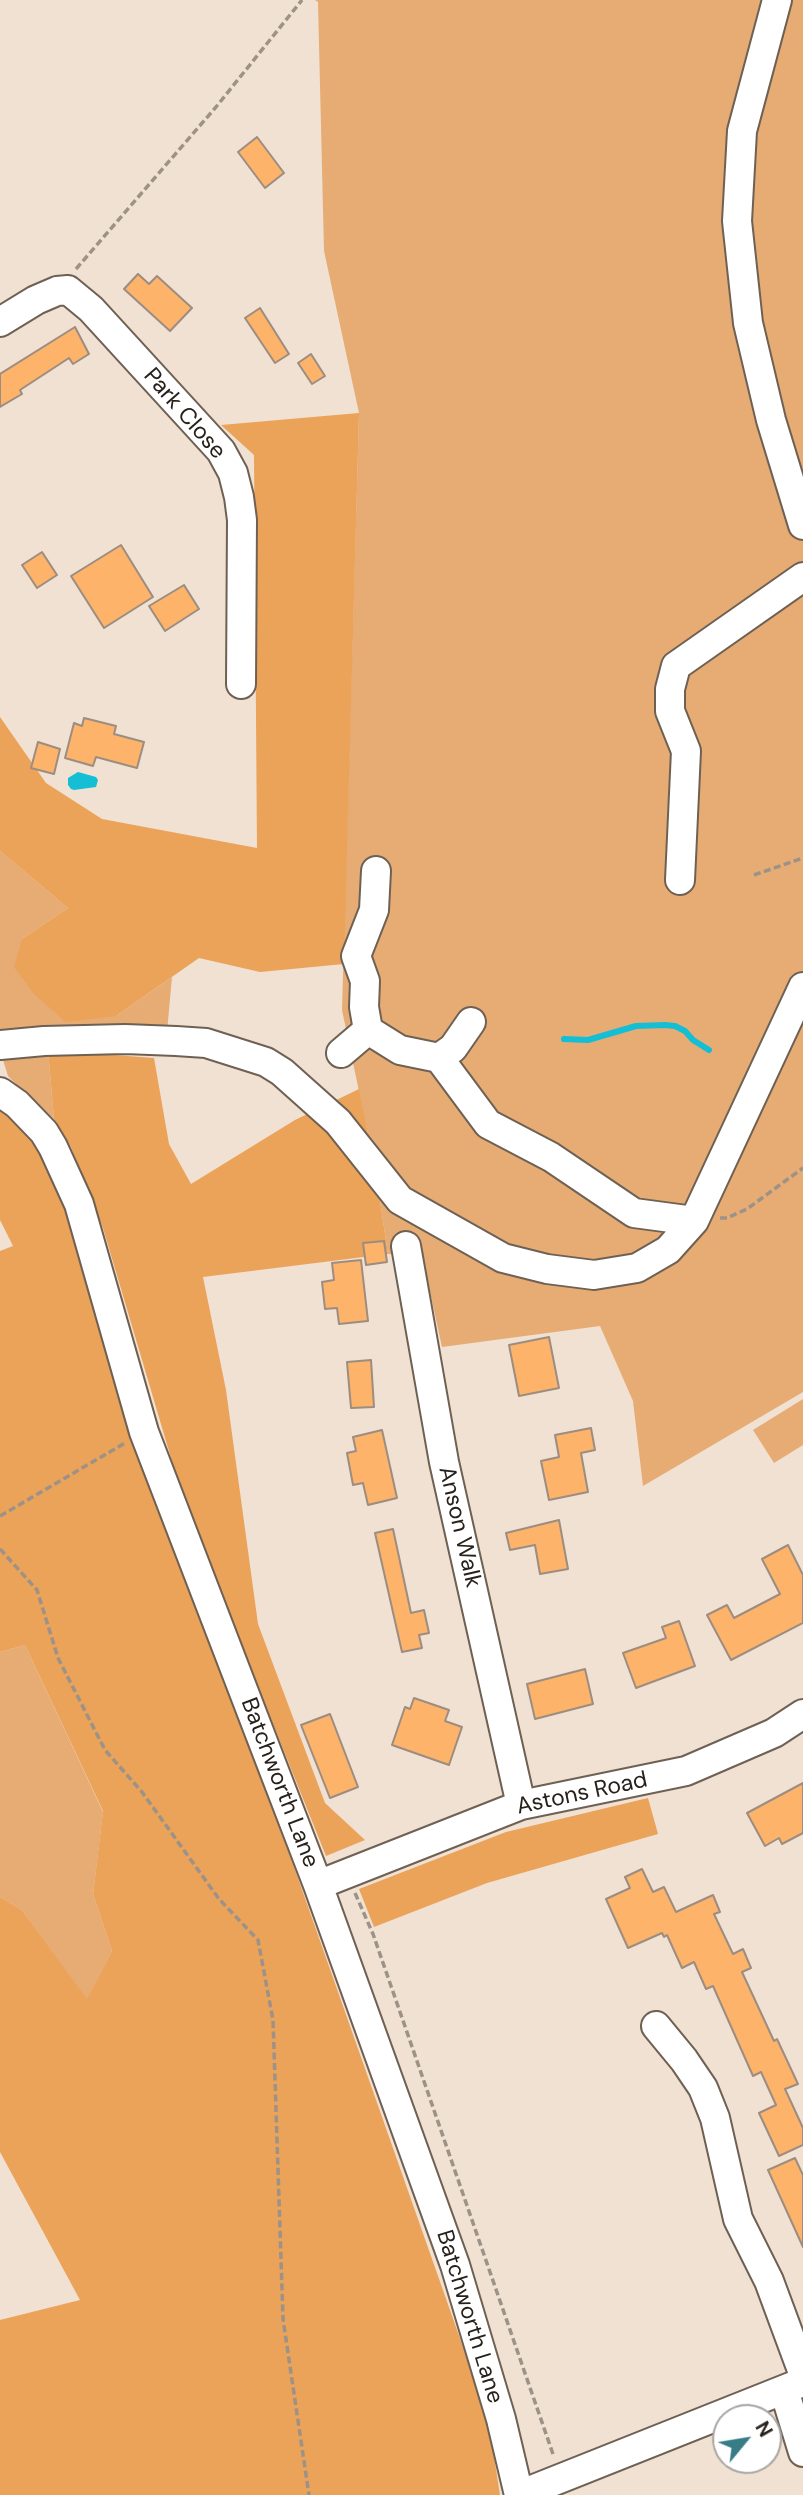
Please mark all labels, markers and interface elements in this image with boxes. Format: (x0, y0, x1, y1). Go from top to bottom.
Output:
street label: Park Close (137, 363, 231, 465)
street label: Anson Walk (432, 1464, 486, 1590)
street label: Batchworth Lane (234, 1694, 324, 1872)
street label: Astons Road (514, 1767, 650, 1821)
street label: Batchworth Lane (430, 2227, 508, 2407)
north arrow (712, 2404, 782, 2474)
text: N (750, 2417, 778, 2441)

